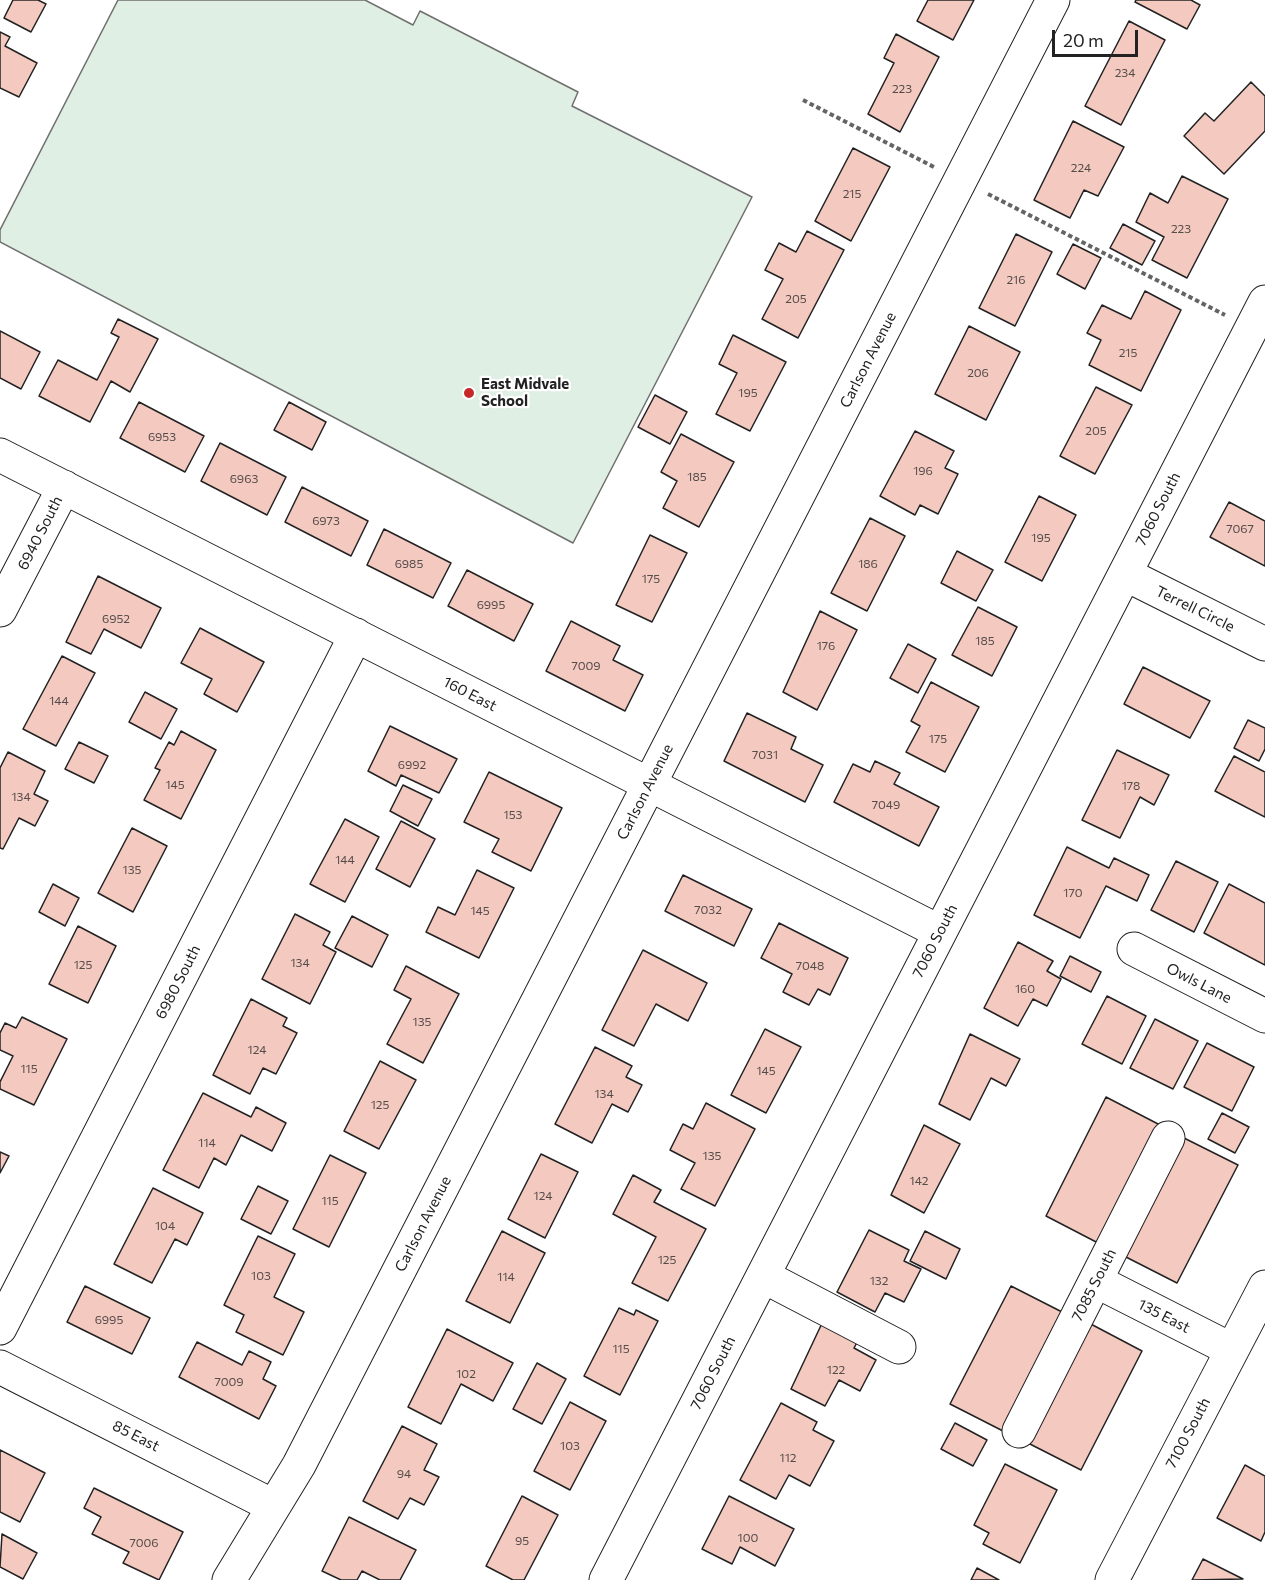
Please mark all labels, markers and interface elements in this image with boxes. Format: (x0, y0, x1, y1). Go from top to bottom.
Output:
scale bar (1055, 18, 1140, 56)
text: 20 m (1063, 29, 1104, 51)
house number: 234 (1115, 66, 1135, 80)
house number: 223 (892, 82, 912, 96)
house number: 224 (1071, 161, 1091, 175)
house number: 215 (843, 187, 861, 201)
house number: 223 (1171, 222, 1191, 236)
house number: 216 (1006, 273, 1026, 287)
house number: 205 (785, 292, 807, 306)
street label: Carlson Avenue (836, 309, 900, 411)
house number: 215 (1119, 346, 1137, 360)
house number: 206 (967, 366, 989, 380)
place label: East Midvale School (481, 375, 569, 410)
marker: East Midvale School (462, 386, 476, 400)
house number: 195 (738, 386, 758, 400)
house number: 205 (1085, 424, 1107, 438)
house number: 6953 (148, 430, 176, 444)
house number: 196 (913, 464, 933, 478)
street label: 7060 South (1132, 469, 1184, 549)
house number: 185 (687, 470, 707, 484)
house number: 6963 (230, 472, 258, 486)
street label: 6940 South (14, 493, 66, 573)
house number: 6973 (312, 514, 340, 528)
house number: 7067 (1226, 522, 1254, 536)
house number: 195 (1031, 531, 1051, 545)
house number: 6985 (395, 557, 423, 571)
house number: 186 (858, 557, 878, 571)
house number: 175 (642, 572, 660, 586)
street label: Terrell Circle (1153, 582, 1237, 636)
house number: 6995 (477, 598, 505, 612)
house number: 6952 (102, 612, 130, 626)
house number: 185 (975, 634, 995, 648)
house number: 176 (817, 639, 835, 653)
house number: 7009 (571, 659, 601, 673)
street label: 160 East (440, 673, 500, 715)
house number: 144 (49, 694, 69, 708)
house number: 175 (929, 732, 947, 746)
street label: Carlson Avenue (613, 741, 677, 843)
house number: 7031 (752, 748, 778, 762)
house number: 6992 (398, 758, 426, 772)
house number: 145 (165, 778, 185, 792)
house number: 178 (1122, 779, 1140, 793)
house number: 134 (11, 790, 31, 804)
house number: 7049 (872, 798, 900, 812)
house number: 153 (504, 808, 522, 822)
house number: 144 (335, 853, 355, 867)
house number: 135 (123, 863, 141, 877)
house number: 170 (1063, 886, 1083, 900)
street label: 7060 South (909, 901, 961, 981)
house number: 7032 (694, 903, 722, 917)
house number: 145 (470, 904, 490, 918)
street label: 6980 South (152, 942, 204, 1022)
house number: 134 (290, 956, 310, 970)
house number: 125 (74, 958, 92, 972)
house number: 7048 (796, 959, 824, 973)
street label: Owls Lane (1163, 959, 1235, 1007)
house number: 160 (1015, 982, 1035, 996)
house number: 135 (413, 1015, 431, 1029)
house number: 124 (248, 1043, 266, 1057)
house number: 115 (20, 1062, 38, 1076)
house number: 145 (756, 1064, 776, 1078)
house number: 134 (594, 1087, 614, 1101)
house number: 125 (371, 1098, 389, 1112)
house number: 114 (198, 1136, 216, 1150)
house number: 135 (703, 1149, 721, 1163)
street label: Carlson Avenue (391, 1173, 455, 1275)
house number: 142 (910, 1174, 928, 1188)
house number: 124 (534, 1189, 552, 1203)
house number: 115 (321, 1194, 339, 1208)
house number: 104 (155, 1219, 175, 1233)
street label: 7085 South (1068, 1246, 1120, 1324)
house number: 125 (658, 1253, 676, 1267)
house number: 103 (251, 1269, 271, 1283)
house number: 114 (497, 1270, 515, 1284)
house number: 132 (870, 1274, 888, 1288)
street label: 135 East (1135, 1295, 1193, 1337)
house number: 6995 (95, 1313, 123, 1327)
street label: 7060 South (687, 1333, 739, 1413)
house number: 115 (612, 1342, 630, 1356)
house number: 122 (827, 1363, 845, 1377)
house number: 102 (456, 1367, 476, 1381)
house number: 7009 (214, 1375, 244, 1389)
street label: 7100 South (1162, 1394, 1214, 1472)
street label: 85 East (110, 1417, 162, 1455)
house number: 103 (560, 1439, 580, 1453)
house number: 112 (780, 1451, 796, 1465)
house number: 94 (397, 1467, 411, 1481)
house number: 100 (738, 1531, 758, 1545)
house number: 95 (515, 1534, 529, 1548)
house number: 7006 (129, 1536, 159, 1550)

